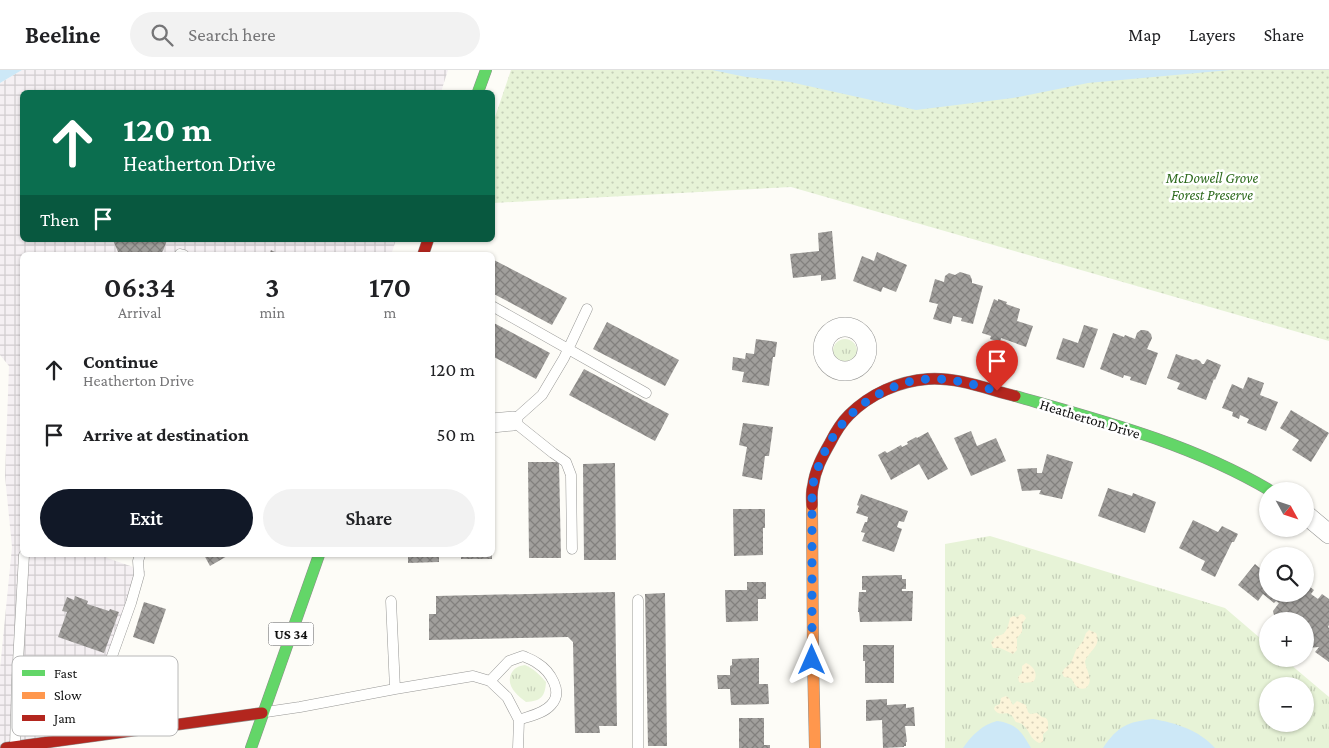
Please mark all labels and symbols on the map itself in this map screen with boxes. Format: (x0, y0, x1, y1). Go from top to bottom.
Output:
park label: McDowell Grove Forest Preserve (1165, 170, 1258, 203)
pin (976, 340, 1018, 391)
street label: Heatherton Drive (1038, 396, 1143, 442)
north arrow (1259, 482, 1314, 538)
road number: US 34 (268, 622, 314, 646)
position arrow (785, 633, 837, 685)
legend (12, 656, 178, 736)
text: Fast (54, 665, 78, 681)
text: Slow (54, 687, 82, 703)
text: Jam (52, 710, 76, 726)

